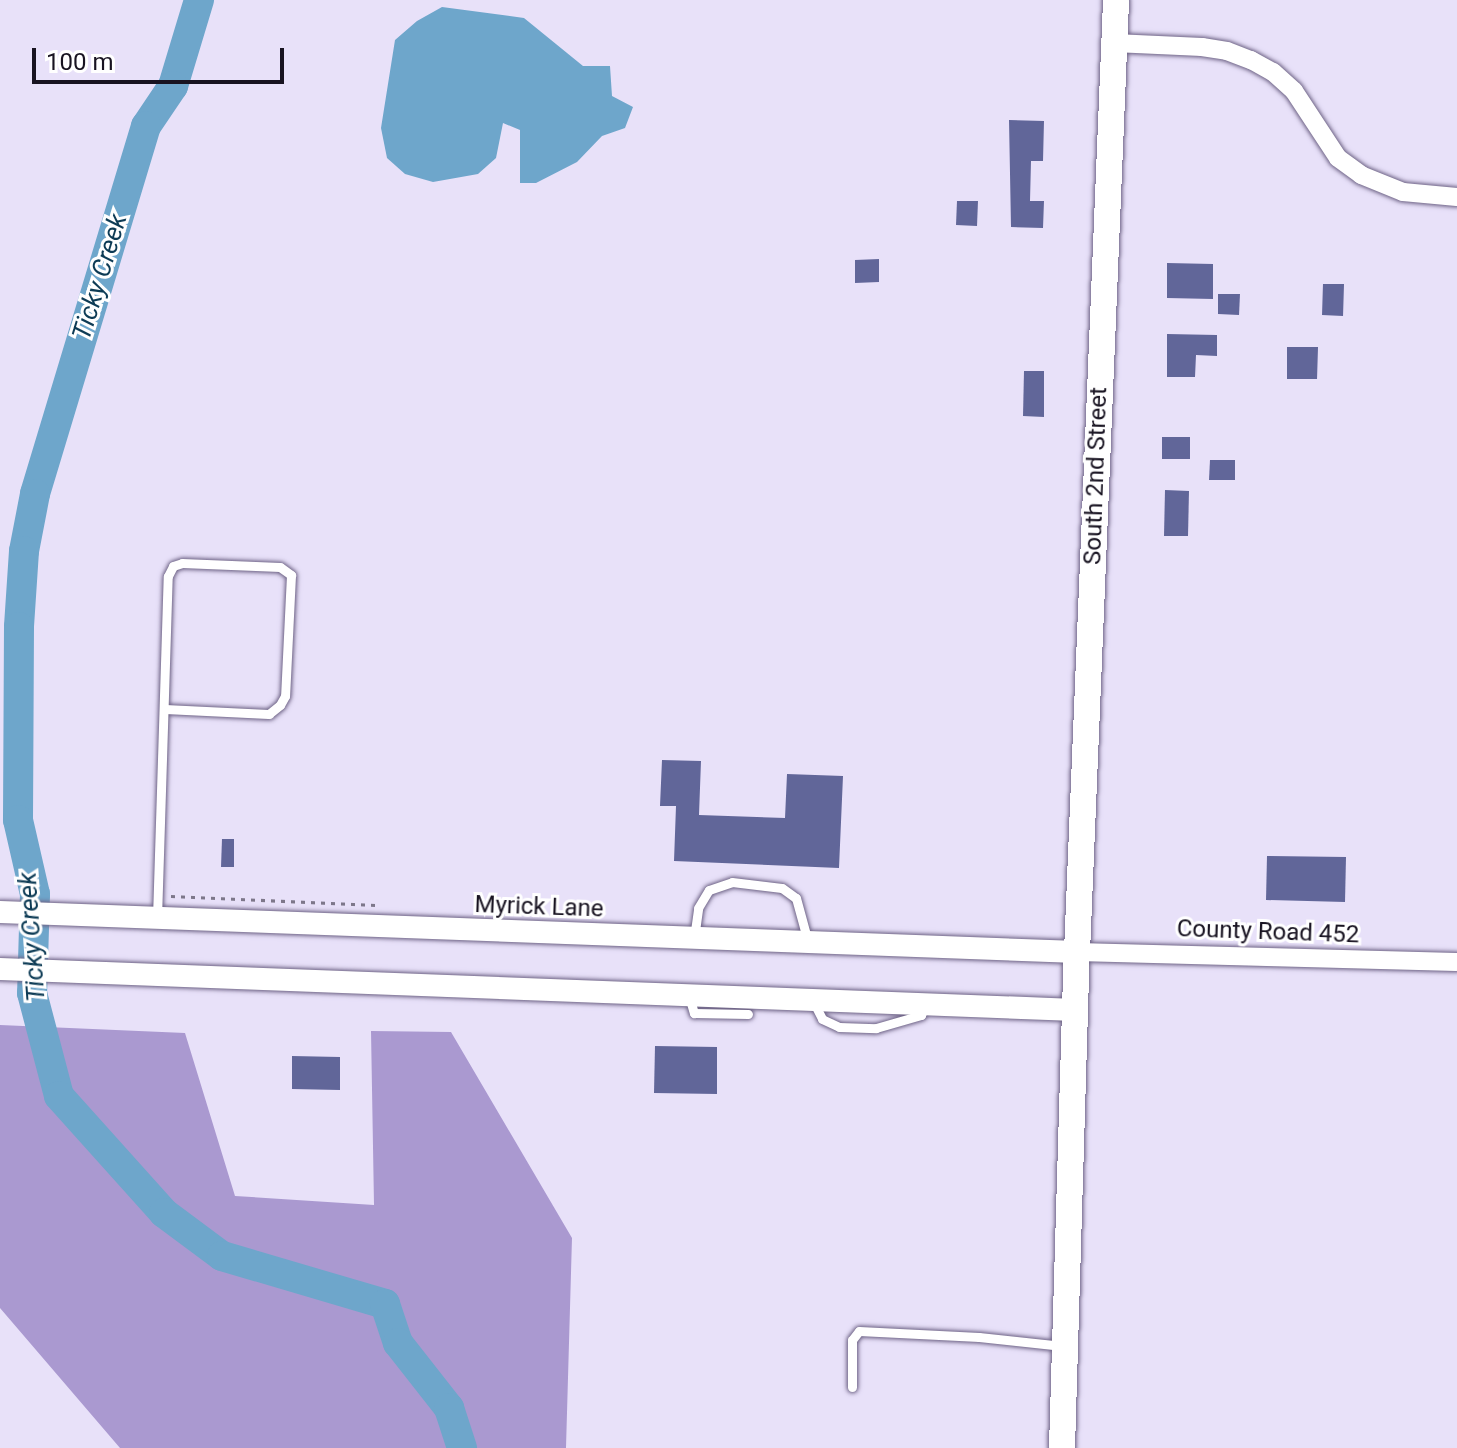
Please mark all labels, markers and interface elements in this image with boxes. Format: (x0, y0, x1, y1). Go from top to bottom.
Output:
scale bar (36, 32, 288, 82)
text: 100 m (46, 48, 113, 76)
water label: Ticky Creek (66, 210, 134, 344)
street label: South 2nd Street (1079, 387, 1113, 565)
water label: Ticky Creek (12, 871, 52, 1003)
street label: Myrick Lane (474, 890, 604, 924)
street label: County Road 452 (1176, 914, 1360, 950)

